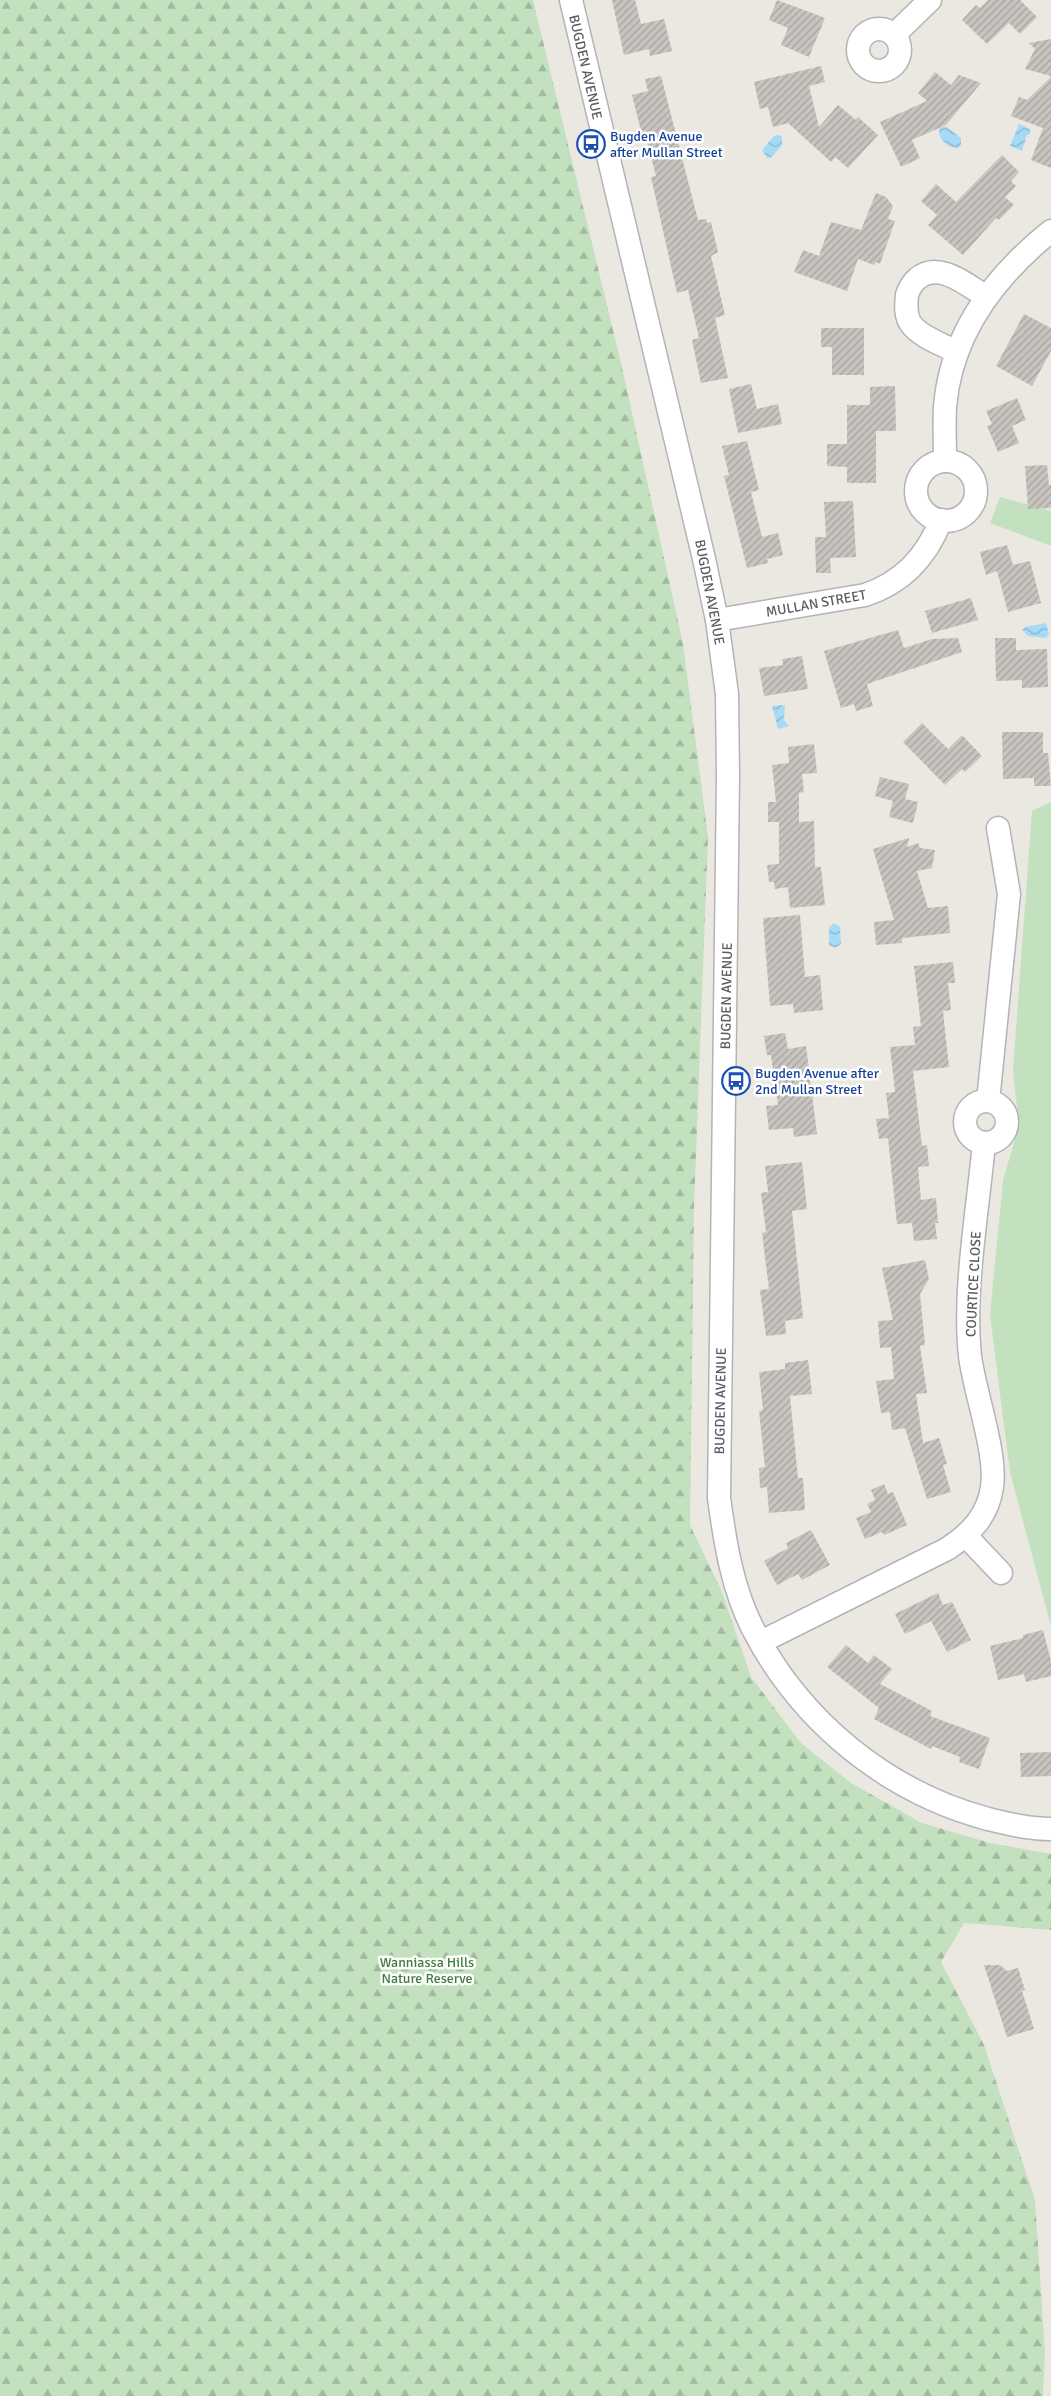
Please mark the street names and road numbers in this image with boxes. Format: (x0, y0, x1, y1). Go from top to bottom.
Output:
street label: BUGDEN AVENUE (565, 13, 606, 121)
street label: BUGDEN AVENUE (691, 538, 728, 646)
street label: MULLAN STREET (765, 586, 868, 621)
street label: BUGDEN AVENUE (717, 942, 736, 1050)
street label: COURTICE CLOSE (962, 1231, 985, 1337)
street label: BUGDEN AVENUE (711, 1347, 730, 1455)

